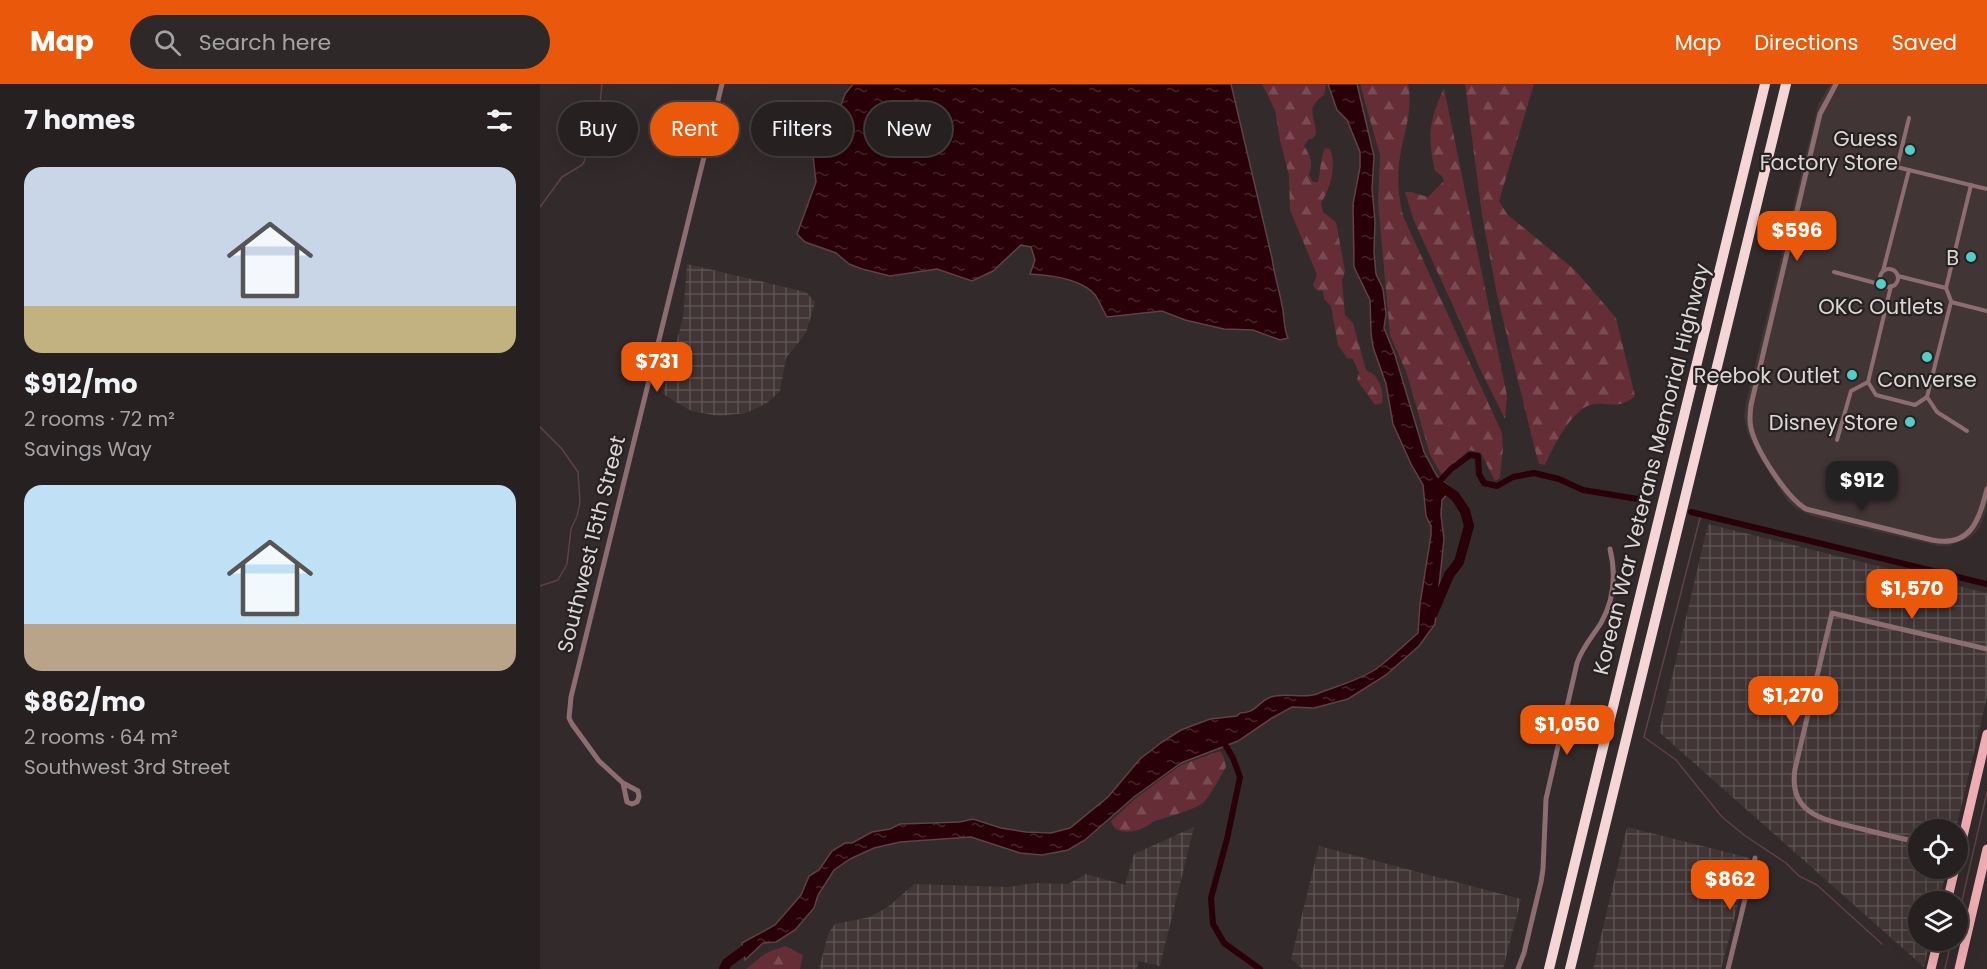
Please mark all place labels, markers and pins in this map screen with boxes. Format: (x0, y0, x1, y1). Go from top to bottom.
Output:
place label: Guess Factory Store (1760, 124, 1898, 177)
marker: Guess Factory Store (1903, 143, 1917, 157)
pin: $596 (1761, 211, 1833, 262)
place label: B (1946, 243, 1959, 272)
marker: B (1964, 250, 1978, 264)
marker: OKC Outlets (1874, 277, 1888, 291)
place label: OKC Outlets (1818, 292, 1944, 321)
pin: $731 (621, 342, 693, 393)
marker: Converse (1920, 350, 1934, 364)
place label: Reebok Outlet (1694, 361, 1840, 390)
place label: Converse (1877, 365, 1977, 394)
marker: Reebok Outlet (1845, 368, 1859, 382)
place label: Disney Store (1769, 408, 1898, 437)
marker: Disney Store (1903, 415, 1917, 429)
pin: $912 (1826, 461, 1898, 512)
pin: $1,570 (1863, 569, 1961, 620)
pin: $1,270 (1744, 676, 1842, 727)
pin: $1,050 (1518, 705, 1616, 756)
pin: $862 (1694, 860, 1766, 911)

